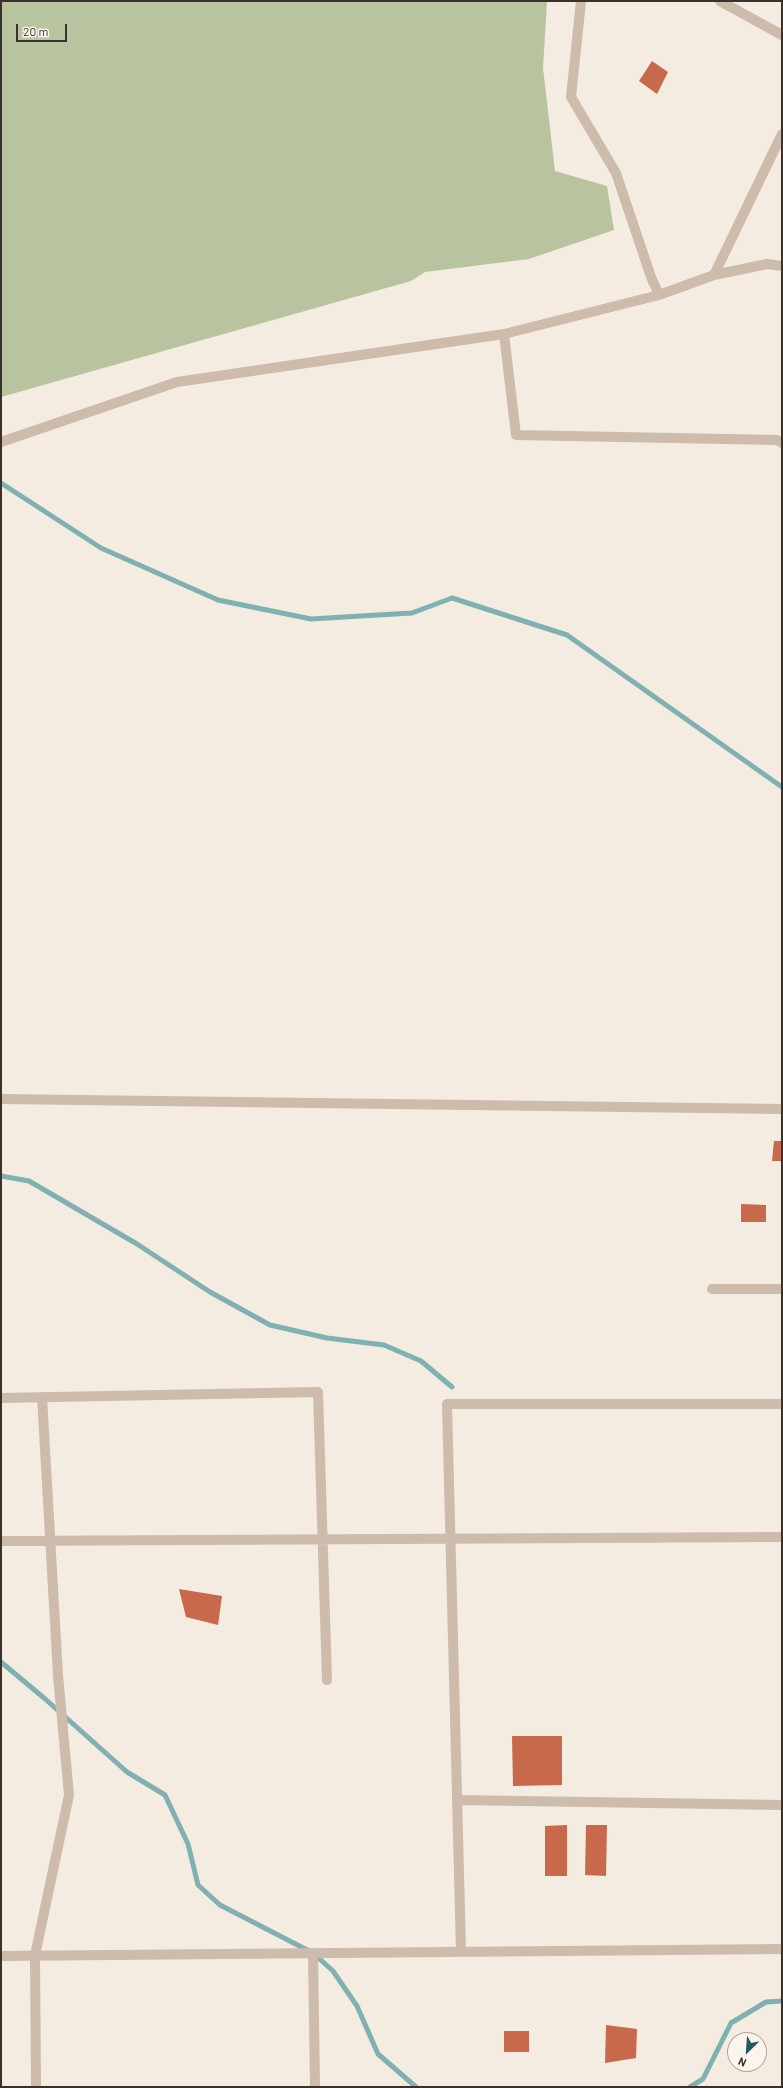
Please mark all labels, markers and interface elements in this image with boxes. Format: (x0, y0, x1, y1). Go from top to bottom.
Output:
scale bar (18, 16, 69, 42)
text: 20 m (23, 24, 49, 38)
north arrow (727, 2032, 767, 2072)
text: N (736, 2055, 748, 2070)

